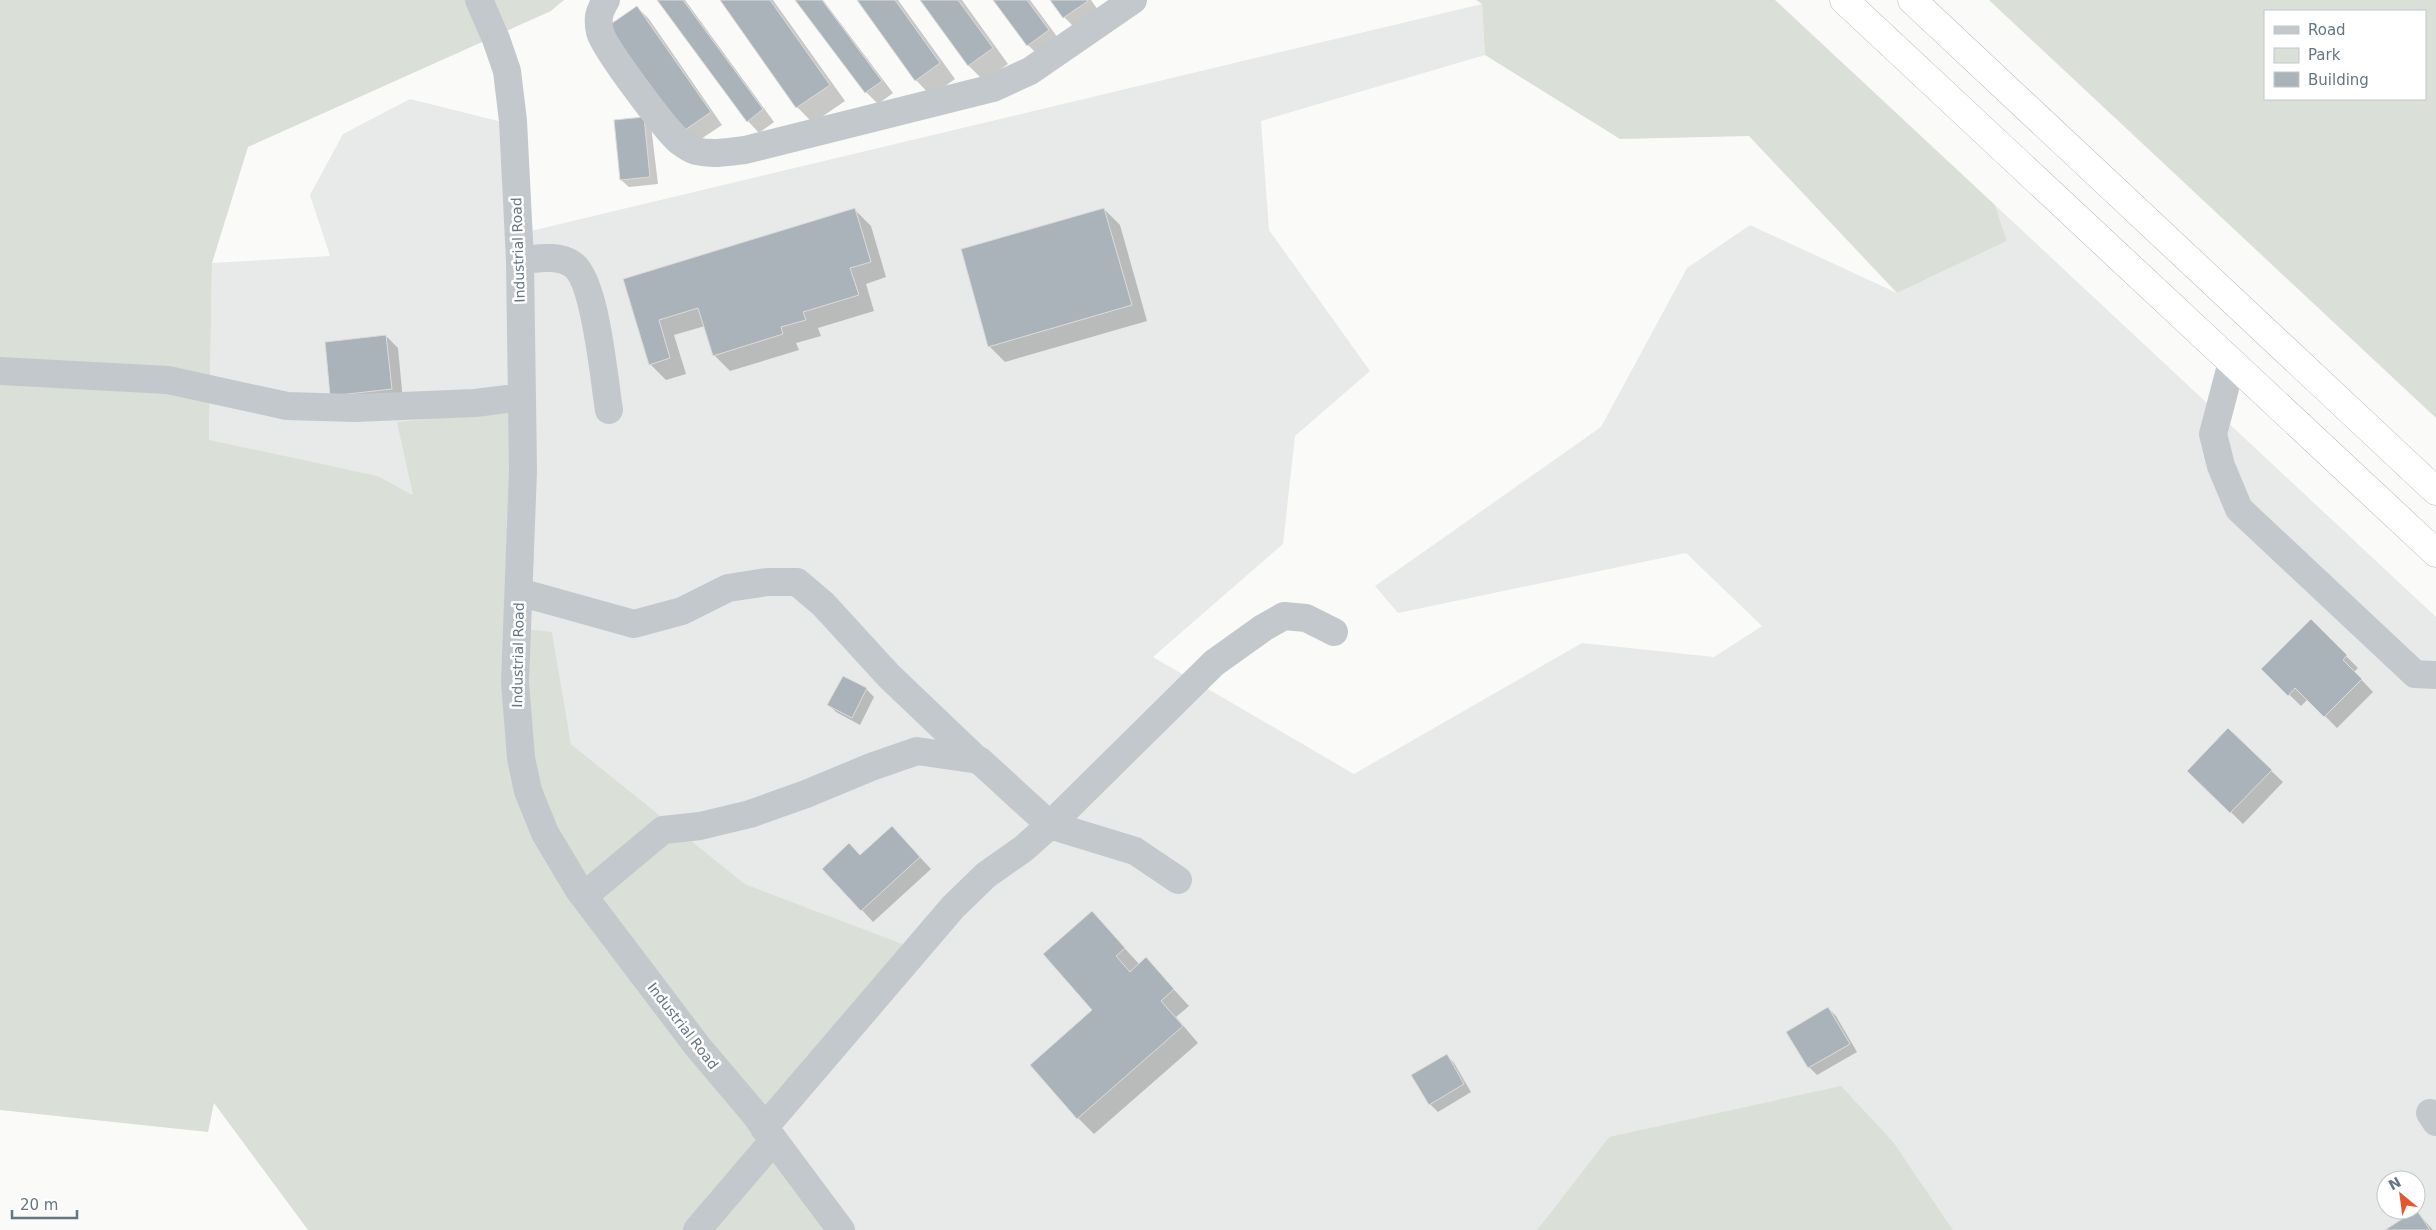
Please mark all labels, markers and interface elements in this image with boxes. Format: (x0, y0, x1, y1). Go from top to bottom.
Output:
legend (2264, 10, 2426, 100)
text: Road (2308, 21, 2346, 39)
text: Park (2308, 46, 2341, 64)
text: Building (2308, 71, 2369, 89)
street label: Industrial Road (508, 197, 528, 303)
street label: Industrial Road (509, 602, 527, 708)
street label: Industrial Road (644, 980, 722, 1072)
north arrow (2376, 1170, 2426, 1220)
text: N (2386, 1174, 2404, 1193)
scale bar (12, 1188, 78, 1220)
text: 20 m (20, 1196, 58, 1214)

